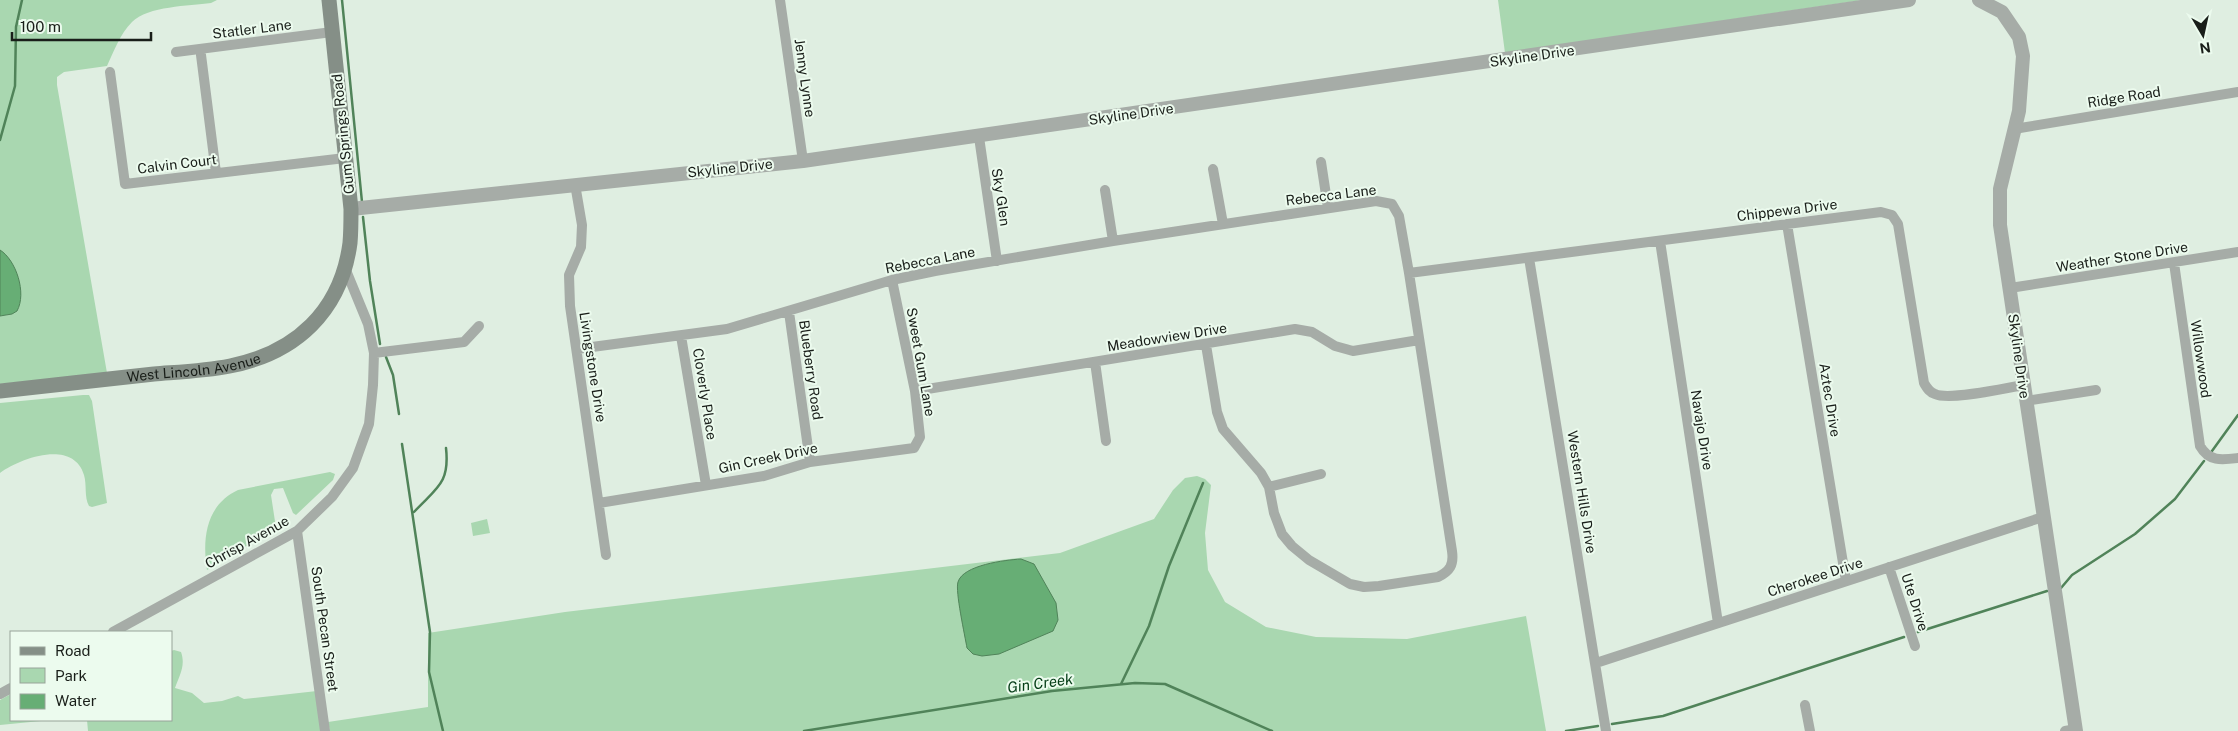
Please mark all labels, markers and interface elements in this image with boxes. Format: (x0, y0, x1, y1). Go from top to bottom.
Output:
scale bar (12, 10, 151, 42)
north arrow (2178, 10, 2228, 60)
street label: Statler Lane (211, 16, 293, 42)
text: 100 m (20, 18, 61, 35)
street label: Jenny Lynne (792, 38, 818, 118)
text: N (2198, 39, 2212, 57)
street label: Skyline Drive (1489, 42, 1575, 70)
street label: Gum Springs Road (329, 73, 357, 195)
street label: Ridge Road (2086, 83, 2162, 111)
street label: Skyline Drive (1088, 100, 1174, 128)
street label: Calvin Court (136, 151, 218, 177)
street label: Skyline Drive (687, 156, 773, 180)
street label: Sky Glen (989, 167, 1013, 227)
street label: Rebecca Lane (1285, 181, 1377, 209)
street label: Chippewa Drive (1736, 196, 1838, 224)
street label: Weather Stone Drive (2055, 239, 2189, 275)
street label: Rebecca Lane (884, 243, 976, 277)
street label: Sweet Gum Lane (904, 306, 938, 418)
street label: Livingstone Drive (576, 311, 610, 423)
street label: Skyline Drive (2005, 313, 2033, 399)
street label: Blueberry Road (796, 319, 826, 421)
street label: Willowwood (2188, 319, 2214, 399)
street label: Meadowview Drive (1106, 320, 1228, 354)
street label: Cloverly Place (690, 347, 720, 441)
street label: West Lincoln Avenue (126, 350, 263, 385)
street label: Aztec Drive (1816, 362, 1844, 438)
street label: Navajo Drive (1688, 389, 1716, 471)
street label: Western Hills Drive (1564, 430, 1600, 555)
street label: Gin Creek Drive (717, 440, 819, 476)
street label: Chrisp Avenue (202, 512, 292, 572)
street label: Cherokee Drive (1765, 554, 1865, 600)
street label: South Pecan Street (308, 565, 342, 693)
street label: Ute Drive (1898, 571, 1932, 633)
legend (10, 631, 172, 721)
text: Road (55, 642, 91, 659)
text: Park (55, 667, 87, 684)
water label: Gin Creek (1006, 670, 1075, 696)
text: Water (55, 692, 97, 709)

